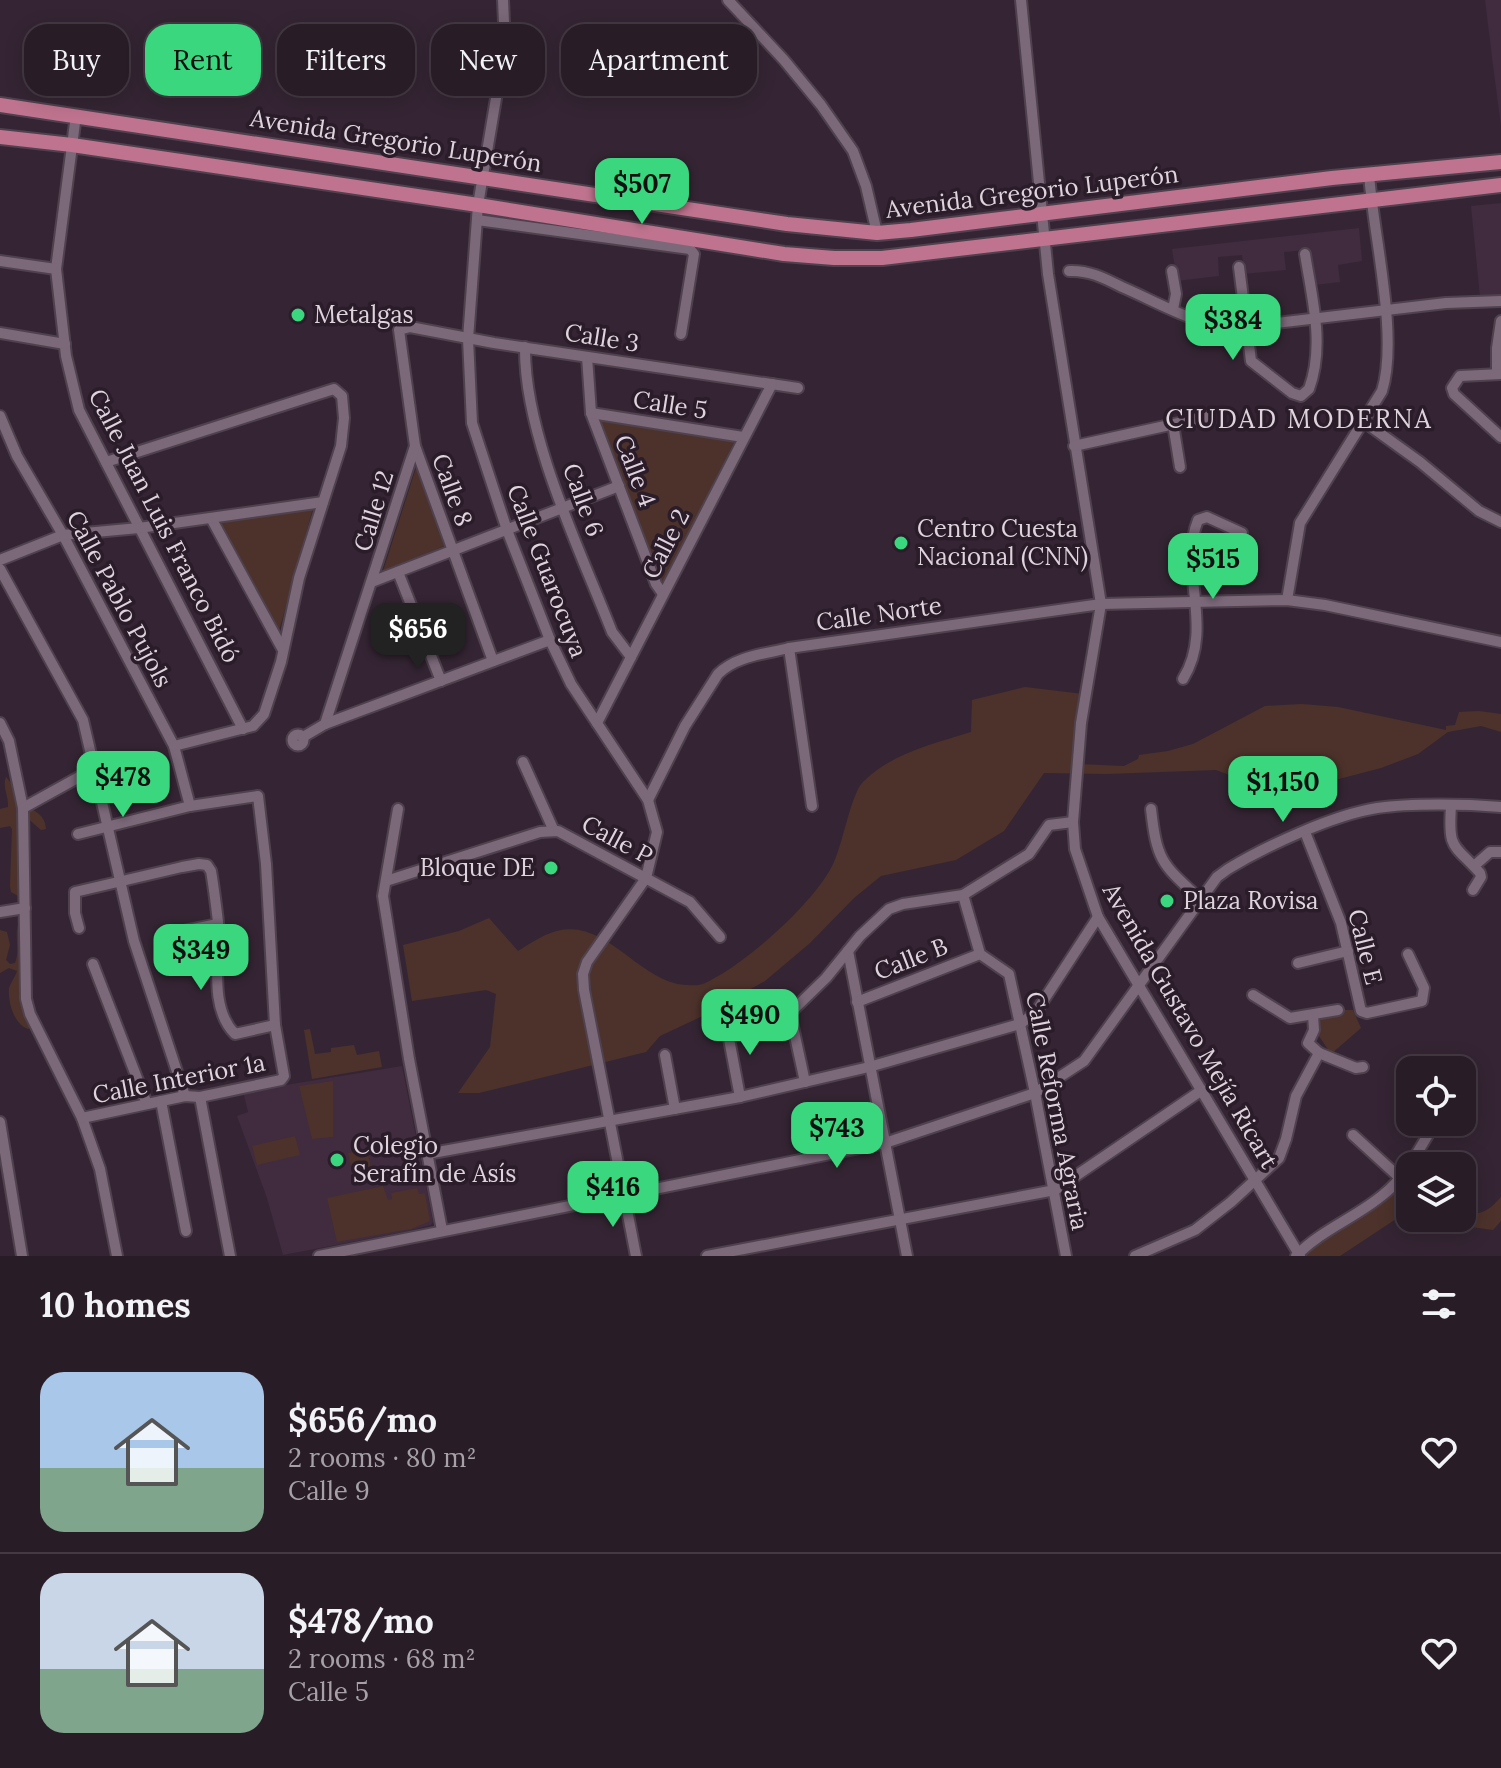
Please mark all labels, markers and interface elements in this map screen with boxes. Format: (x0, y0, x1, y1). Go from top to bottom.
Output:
chip: Buy (24, 24, 129, 96)
chip: Rent (145, 24, 261, 96)
chip: Filters (277, 24, 415, 96)
chip: New (431, 24, 545, 96)
chip: Apartment (561, 24, 757, 96)
street label: Avenida Gregorio Luperón (247, 102, 544, 179)
pin: $507 (595, 158, 689, 226)
street label: Avenida Gregorio Luperón (883, 158, 1180, 225)
text: $507 (613, 167, 671, 200)
pin: $384 (1186, 294, 1280, 362)
place label: Metalgas (314, 299, 414, 330)
text: $384 (1204, 303, 1262, 336)
marker: Metalgas (289, 306, 307, 324)
street label: Calle 3 (563, 316, 641, 359)
street label: Calle 5 (631, 383, 709, 426)
street label: Calle Juan Luis Franco Bidó (82, 384, 247, 668)
district label: CIUDAD MODERNA (1165, 402, 1433, 435)
street label: Calle 4 (608, 430, 663, 511)
street label: Calle 8 (425, 449, 480, 530)
street label: Calle 6 (556, 459, 611, 541)
street label: Calle 12 (347, 467, 401, 555)
street label: Calle Guarocuya (500, 480, 595, 662)
street label: Calle 2 (635, 504, 696, 584)
street label: Calle Pablo Pujols (60, 505, 179, 693)
place label: Centro Cuesta Nacional (CNN) (917, 513, 1088, 572)
pin: $515 (1166, 533, 1260, 601)
marker: Centro Cuesta Nacional (CNN) (892, 534, 910, 552)
text: $515 (1186, 542, 1240, 575)
street label: Calle Norte (814, 589, 944, 638)
pin: $656 (371, 603, 465, 671)
text: $656 (388, 612, 448, 645)
pin: $478 (76, 751, 170, 819)
pin: $1,150 (1218, 756, 1348, 824)
text: $478 (95, 760, 151, 793)
text: $1,150 (1246, 765, 1320, 798)
street label: Calle P (576, 808, 658, 871)
place label: Bloque DE (420, 852, 535, 883)
marker: Bloque DE (542, 859, 560, 877)
street label: Avenida Gustavo Mejía Ricart (1095, 877, 1285, 1175)
place label: Plaza Rovisa (1183, 885, 1318, 916)
marker: Plaza Rovisa (1158, 892, 1176, 910)
street label: Calle E (1341, 906, 1390, 988)
pin: $349 (154, 924, 248, 992)
street label: Calle B (870, 930, 952, 987)
text: $349 (171, 933, 231, 966)
pin: $490 (703, 989, 797, 1057)
street label: Calle Reforma Agraria (1019, 989, 1096, 1233)
text: $490 (719, 998, 781, 1031)
street label: Calle Interior 1a (90, 1047, 268, 1110)
map controls (1396, 1056, 1476, 1232)
button: locate (1396, 1056, 1476, 1136)
pin: $743 (790, 1102, 884, 1170)
text: $743 (809, 1111, 865, 1144)
place label: Colegio Serafín de Asís (353, 1130, 516, 1189)
marker: Colegio Serafín de Asís (328, 1151, 346, 1169)
button: layers (1396, 1152, 1476, 1232)
pin: $416 (566, 1161, 660, 1229)
text: $416 (585, 1170, 641, 1203)
icon: filters (1417, 1282, 1461, 1326)
text: 10 homes (40, 1283, 191, 1326)
text: $656/mo (288, 1398, 437, 1441)
icon: home (104, 1404, 200, 1500)
icon: heart (1417, 1430, 1461, 1474)
text: 2 rooms · 80 m² (288, 1441, 477, 1474)
text: Calle 9 (288, 1474, 370, 1507)
text: $478/mo (288, 1599, 434, 1642)
icon: home (104, 1605, 200, 1701)
icon: heart (1417, 1631, 1461, 1675)
text: 2 rooms · 68 m² (288, 1642, 476, 1675)
text: Calle 5 (288, 1675, 369, 1708)

